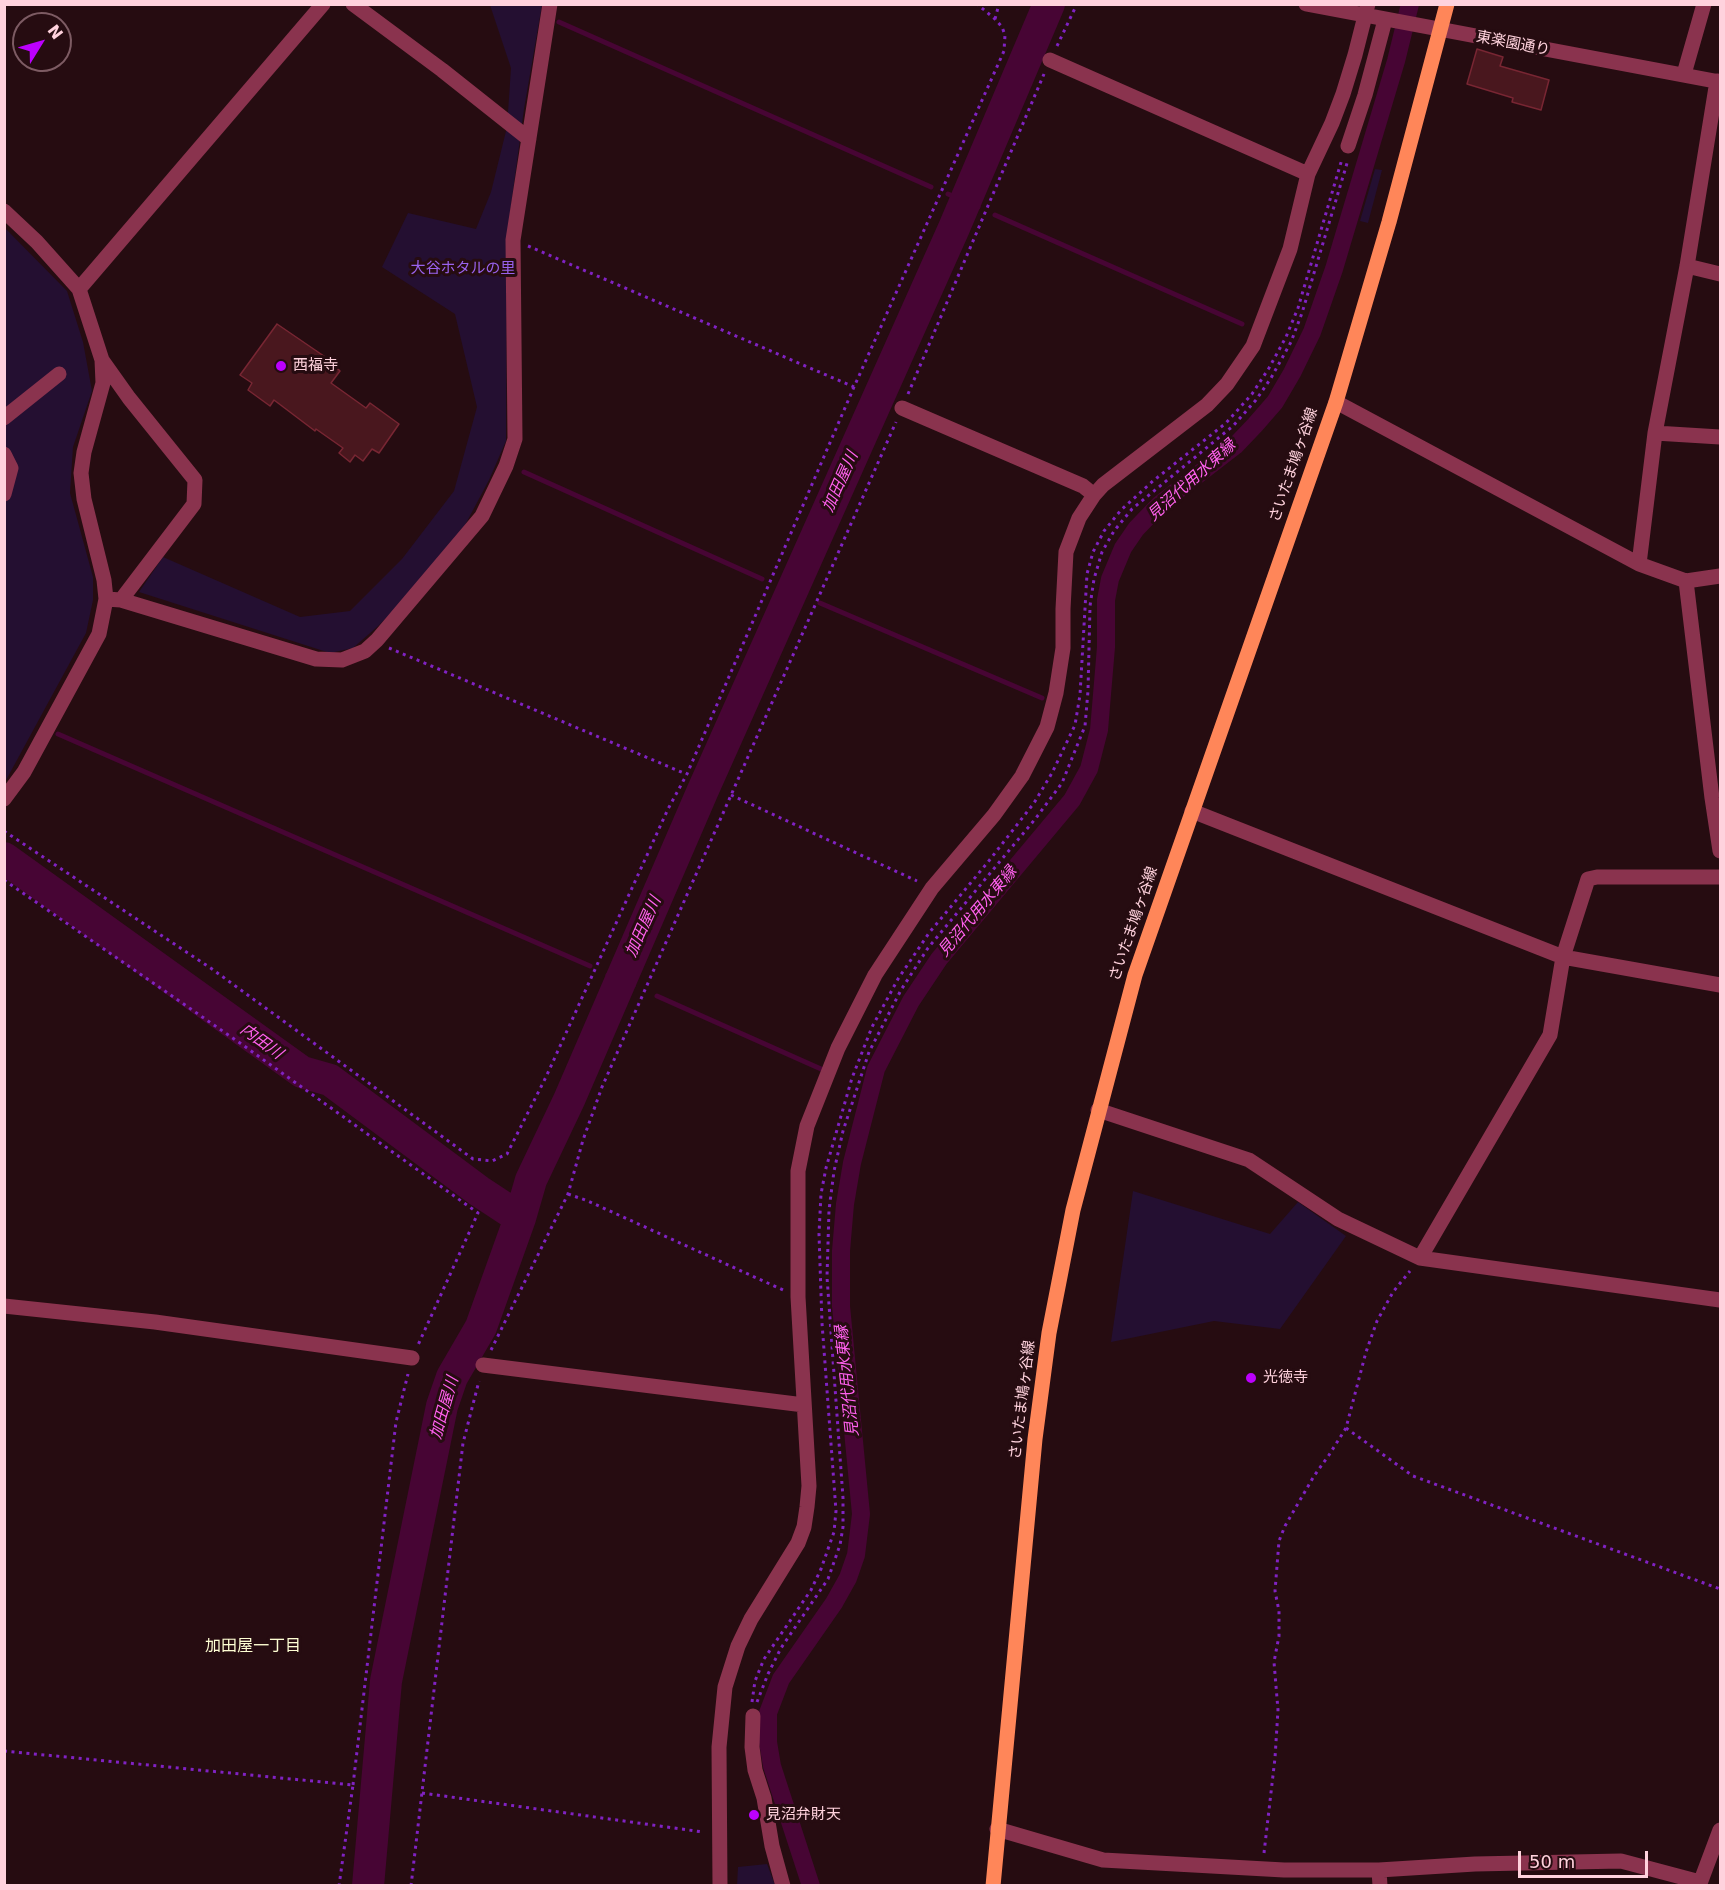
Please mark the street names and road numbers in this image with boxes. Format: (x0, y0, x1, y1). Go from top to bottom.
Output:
street label: 東楽園通り (1474, 28, 1552, 60)
street label: さいたま鳩ヶ谷線 (1266, 405, 1322, 525)
street label: さいたま鳩ヶ谷線 (1106, 864, 1162, 984)
street label: さいたま鳩ヶ谷線 (1007, 1339, 1039, 1461)

